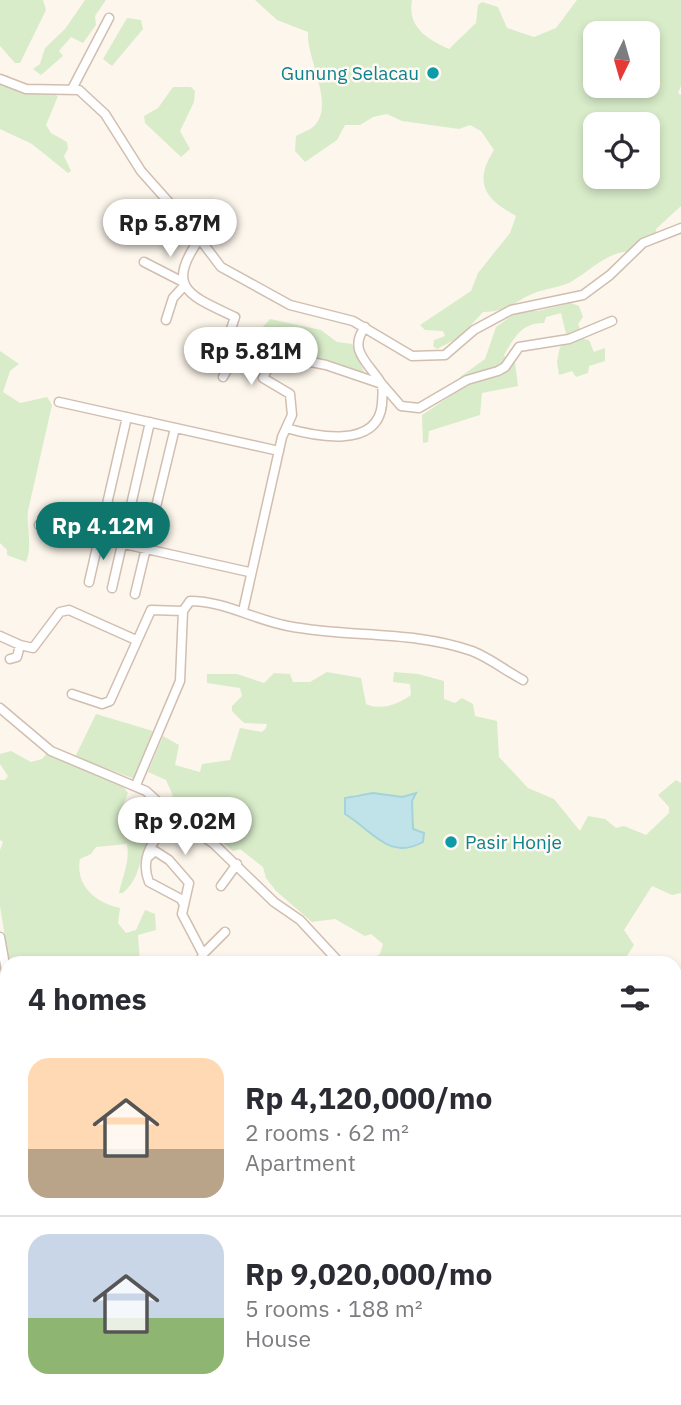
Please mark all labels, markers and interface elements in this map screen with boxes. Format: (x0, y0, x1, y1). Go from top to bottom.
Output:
north arrow (583, 21, 660, 98)
map controls (583, 21, 660, 189)
place label: Gunung Selacau (281, 61, 419, 85)
marker: Gunung Selacau (425, 65, 441, 81)
button: locate (583, 112, 660, 189)
pin: Rp 5.87M (98, 200, 242, 259)
text: Rp 5.87M (119, 207, 221, 237)
pin: Rp 5.81M (179, 328, 323, 387)
text: Rp 5.81M (200, 335, 302, 365)
pin: Rp 4.12M (31, 503, 175, 562)
text: Rp 4.12M (52, 510, 154, 540)
pin: Rp 9.02M (113, 798, 257, 857)
text: Rp 9.02M (134, 805, 236, 835)
place label: Pasir Honje (465, 830, 562, 854)
marker: Pasir Honje (443, 834, 459, 850)
text: 4 homes (28, 979, 147, 1018)
icon: filters (616, 979, 654, 1017)
text: Rp 4,120,000/mo (245, 1078, 492, 1117)
icon: home (84, 1086, 168, 1170)
text: 2 rooms · 62 m² (245, 1117, 409, 1147)
text: Apartment (245, 1147, 356, 1177)
text: Rp 9,020,000/mo (245, 1254, 492, 1293)
icon: home (84, 1262, 168, 1346)
text: 5 rooms · 188 m² (245, 1293, 423, 1323)
text: House (245, 1323, 311, 1353)

